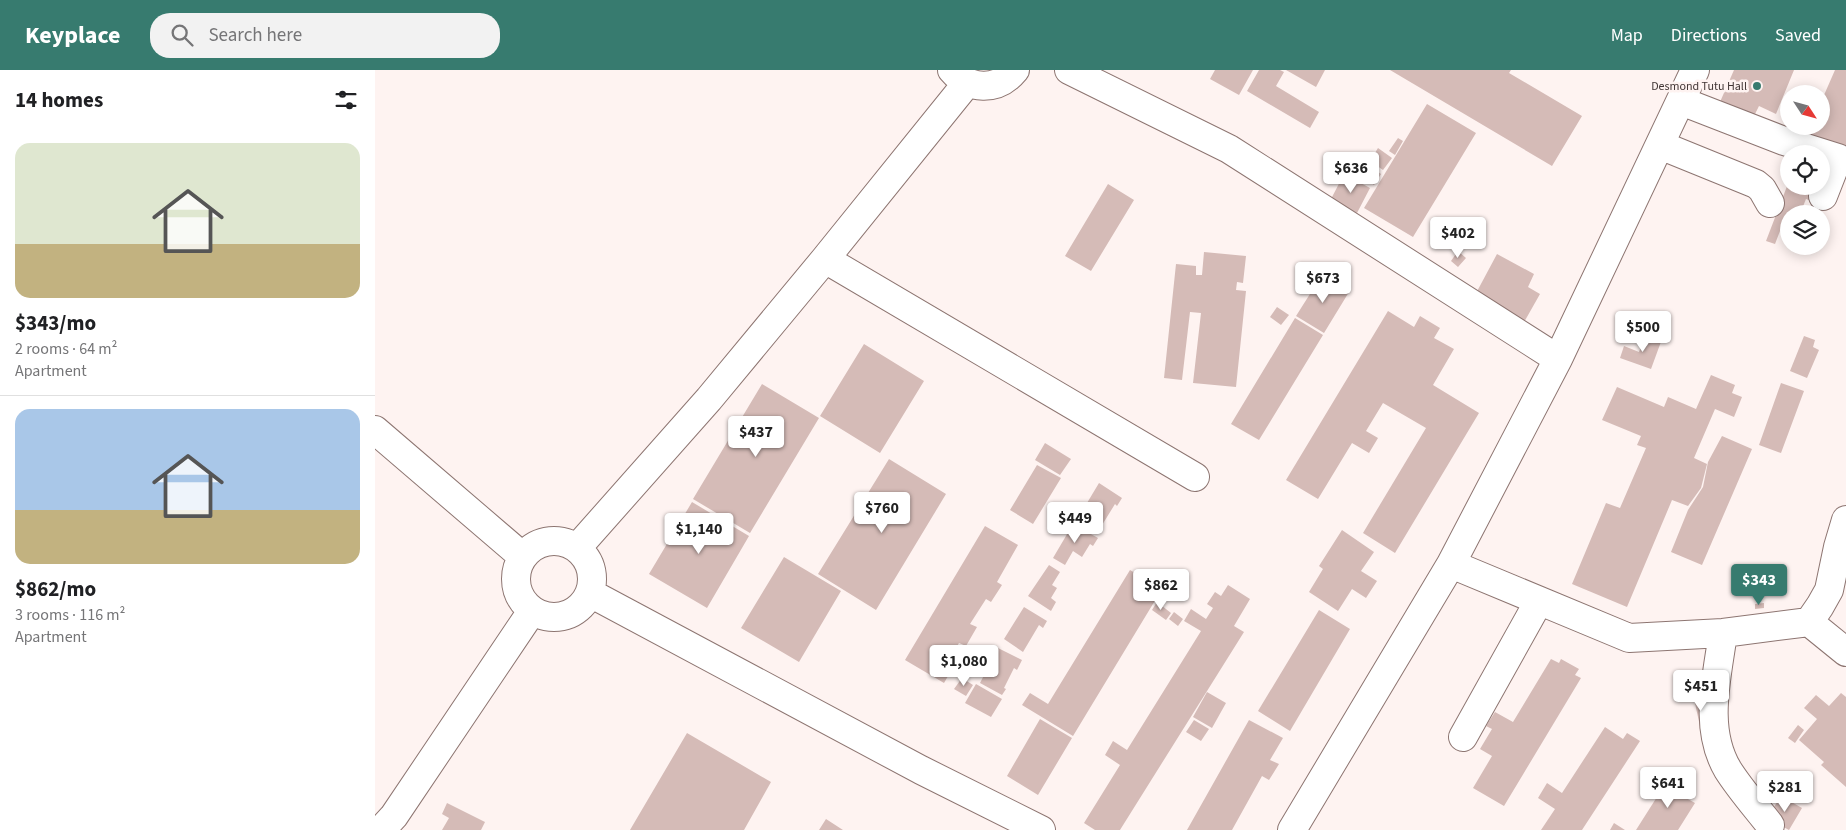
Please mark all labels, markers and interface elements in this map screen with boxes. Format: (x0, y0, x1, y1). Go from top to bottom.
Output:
search box (150, 13, 500, 58)
text: Keyplace (25, 18, 120, 53)
icon: search (168, 21, 196, 49)
text: Search here (208, 22, 302, 49)
text: Map (1611, 23, 1643, 48)
text: Directions (1671, 23, 1747, 48)
text: Saved (1775, 23, 1821, 48)
place label: Desmond Tutu Hall (1651, 78, 1747, 95)
marker: Desmond Tutu Hall (1751, 80, 1763, 92)
text: 14 homes (15, 85, 103, 115)
north arrow (1780, 85, 1830, 135)
map controls (1780, 85, 1830, 255)
icon: filters (332, 86, 360, 114)
button: locate (1780, 145, 1830, 195)
pin: $636 (1321, 152, 1381, 194)
text: $636 (1334, 157, 1368, 179)
icon: home (143, 176, 233, 266)
button: layers (1780, 205, 1830, 255)
pin: $402 (1428, 216, 1488, 259)
text: $402 (1441, 222, 1475, 244)
pin: $673 (1293, 262, 1353, 304)
text: $673 (1306, 267, 1340, 289)
text: $343/mo (15, 308, 96, 338)
pin: $500 (1613, 310, 1673, 353)
text: $500 (1626, 316, 1660, 338)
text: 2 rooms · 64 m² (15, 338, 117, 360)
text: Apartment (15, 360, 87, 382)
pin: $437 (726, 416, 786, 458)
text: $437 (739, 421, 773, 443)
icon: home (143, 441, 233, 531)
pin: $760 (852, 492, 912, 534)
text: $760 (865, 497, 899, 519)
pin: $449 (1045, 502, 1105, 544)
text: $449 (1058, 507, 1092, 529)
pin: $1,140 (658, 512, 740, 555)
text: $1,140 (675, 518, 723, 540)
pin: $343 (1729, 564, 1789, 606)
pin: $862 (1131, 568, 1191, 611)
text: $343 (1742, 569, 1776, 591)
text: $862/mo (15, 574, 96, 604)
text: $862 (1144, 574, 1178, 596)
text: 3 rooms · 116 m² (15, 604, 125, 626)
text: Apartment (15, 626, 87, 648)
pin: $1,080 (923, 644, 1005, 687)
text: $1,080 (940, 650, 988, 672)
pin: $451 (1671, 670, 1731, 712)
text: $451 (1684, 675, 1718, 697)
pin: $641 (1638, 766, 1698, 809)
pin: $281 (1755, 770, 1815, 813)
text: $641 (1651, 772, 1685, 794)
text: $281 (1768, 776, 1802, 798)

